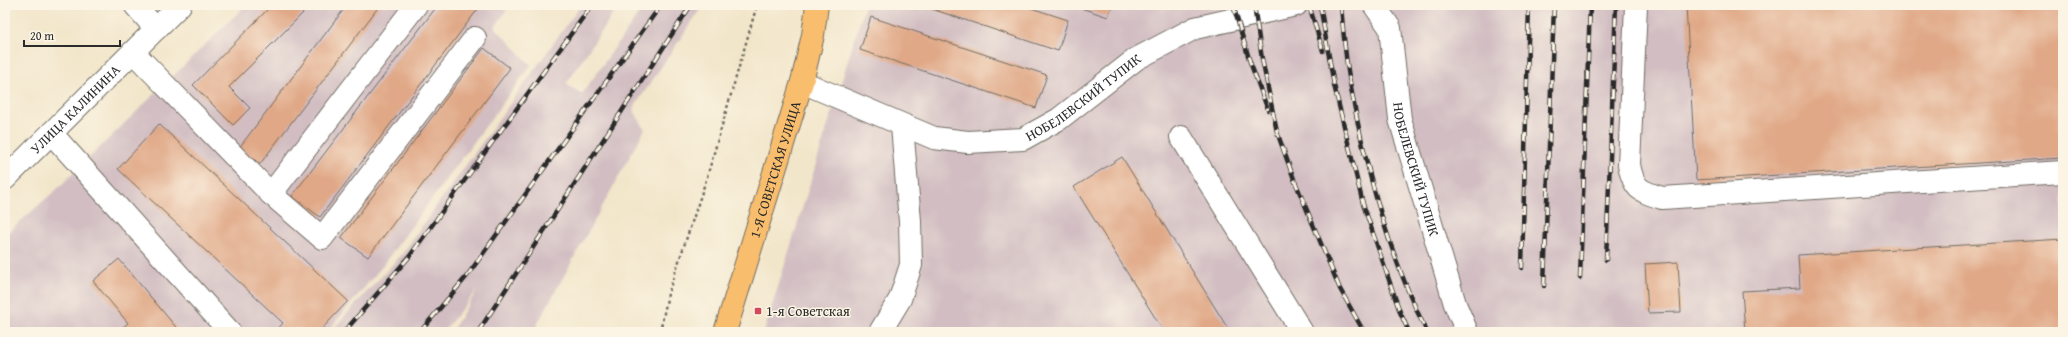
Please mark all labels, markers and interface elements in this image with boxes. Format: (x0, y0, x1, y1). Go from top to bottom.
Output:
scale bar (24, 22, 120, 48)
text: 20 m (30, 27, 54, 44)
street label: НОБЕЛЕВСКИЙ ТУПИК (1022, 49, 1145, 146)
street label: УЛИЦА КАЛИНИНА (26, 60, 125, 158)
street label: 1-Я СОВЕТСКАЯ УЛИЦА (745, 98, 806, 240)
street label: НОБЕЛЕВСКИЙ ТУПИК (1388, 101, 1444, 239)
place label: 1-я Советская (766, 301, 850, 321)
marker: 1-я Советская (753, 306, 763, 316)

